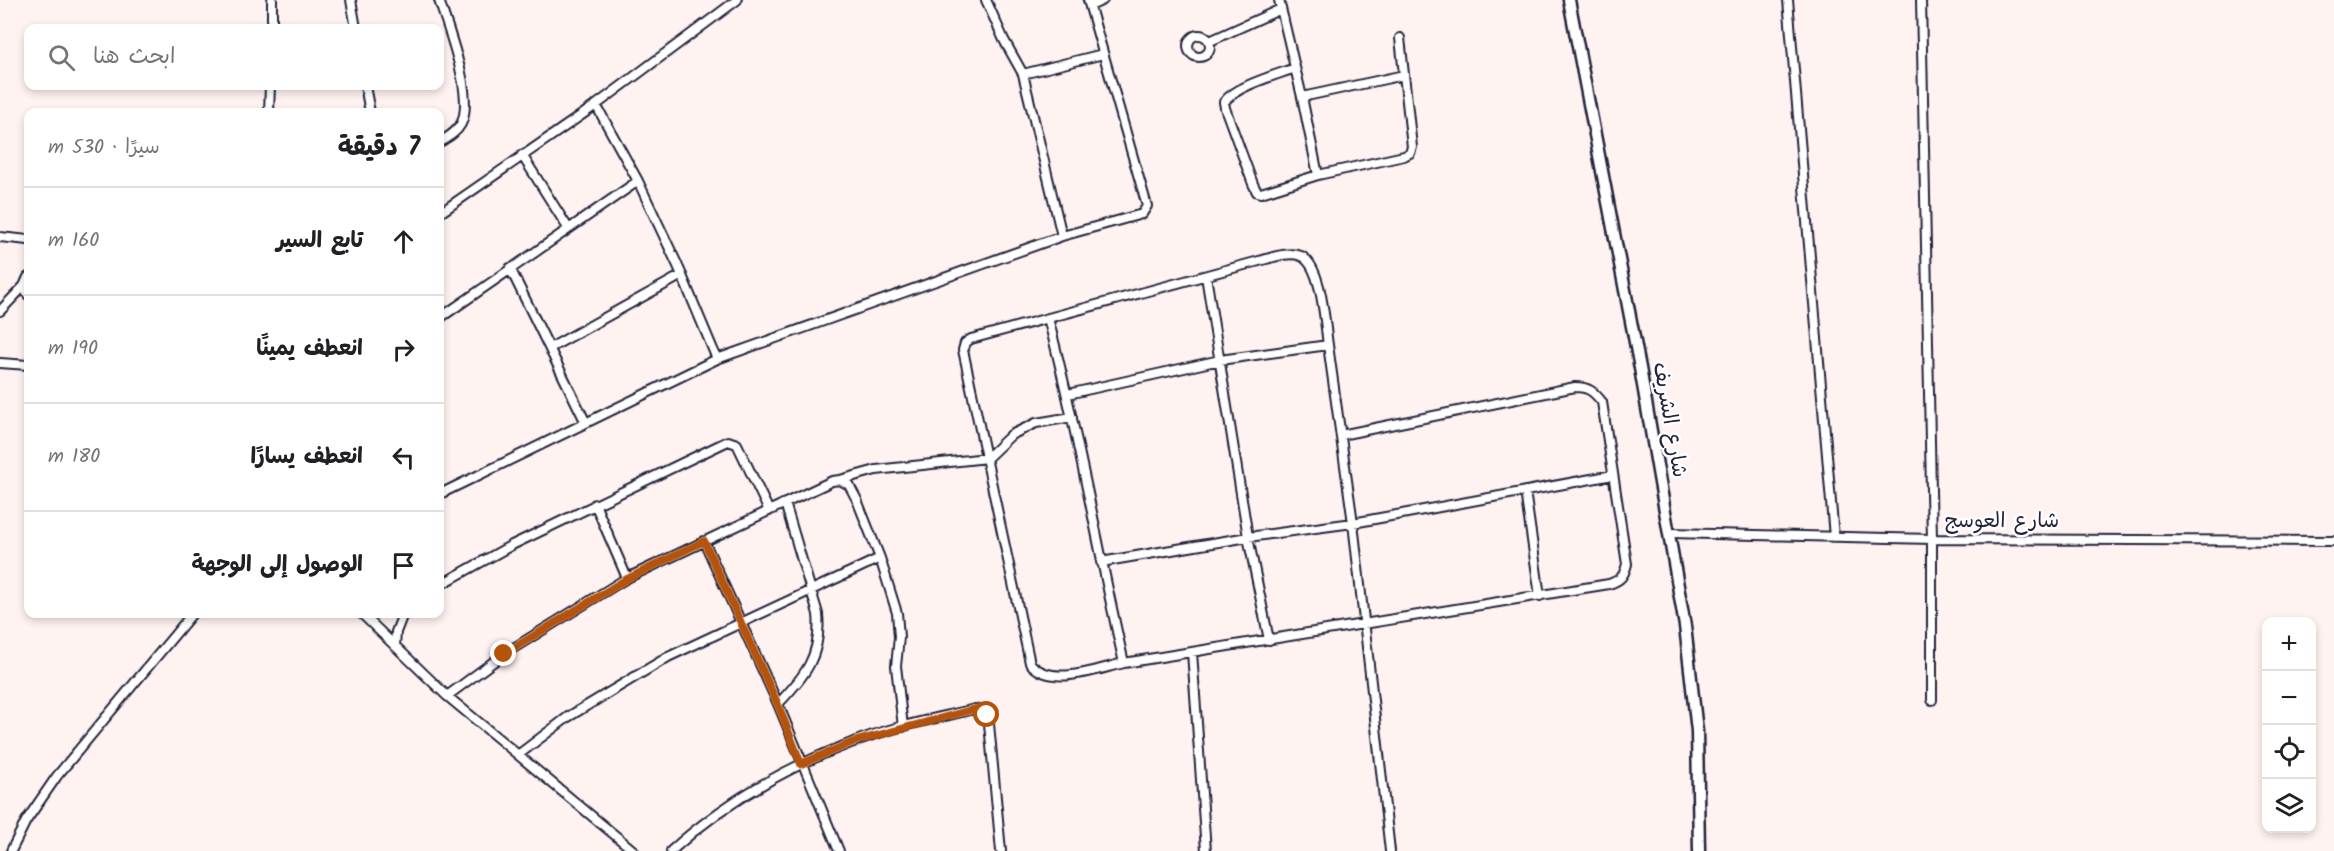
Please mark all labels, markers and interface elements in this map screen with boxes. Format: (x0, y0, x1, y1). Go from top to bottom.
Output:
search box (24, 24, 444, 90)
text: ابحث هنا (93, 40, 175, 75)
icon: search (45, 41, 78, 74)
text: 7 دقيقة (338, 127, 420, 169)
text: سيرًا · 530 m (48, 132, 160, 164)
text: تابع السير (276, 224, 363, 259)
text: 160 m (48, 225, 99, 257)
icon: ahead (387, 225, 420, 258)
text: انعطف يمينًا (256, 332, 363, 367)
text: 190 m (48, 333, 98, 365)
icon: right (387, 333, 420, 366)
street label: شارع الشريف (1643, 360, 1695, 480)
text: انعطف يسارًا (251, 440, 363, 475)
text: 180 m (48, 441, 100, 473)
icon: left (387, 441, 420, 474)
street label: شارع العوسج (1945, 505, 2059, 538)
text: الوصول إلى الوجهة (191, 548, 363, 583)
icon: arrive (387, 549, 420, 582)
map controls (2262, 617, 2316, 833)
button: + (2262, 617, 2316, 671)
route end (490, 640, 516, 666)
button: − (2262, 671, 2316, 725)
route start (973, 701, 999, 727)
button: locate (2262, 725, 2316, 779)
button: layers (2262, 779, 2316, 833)

